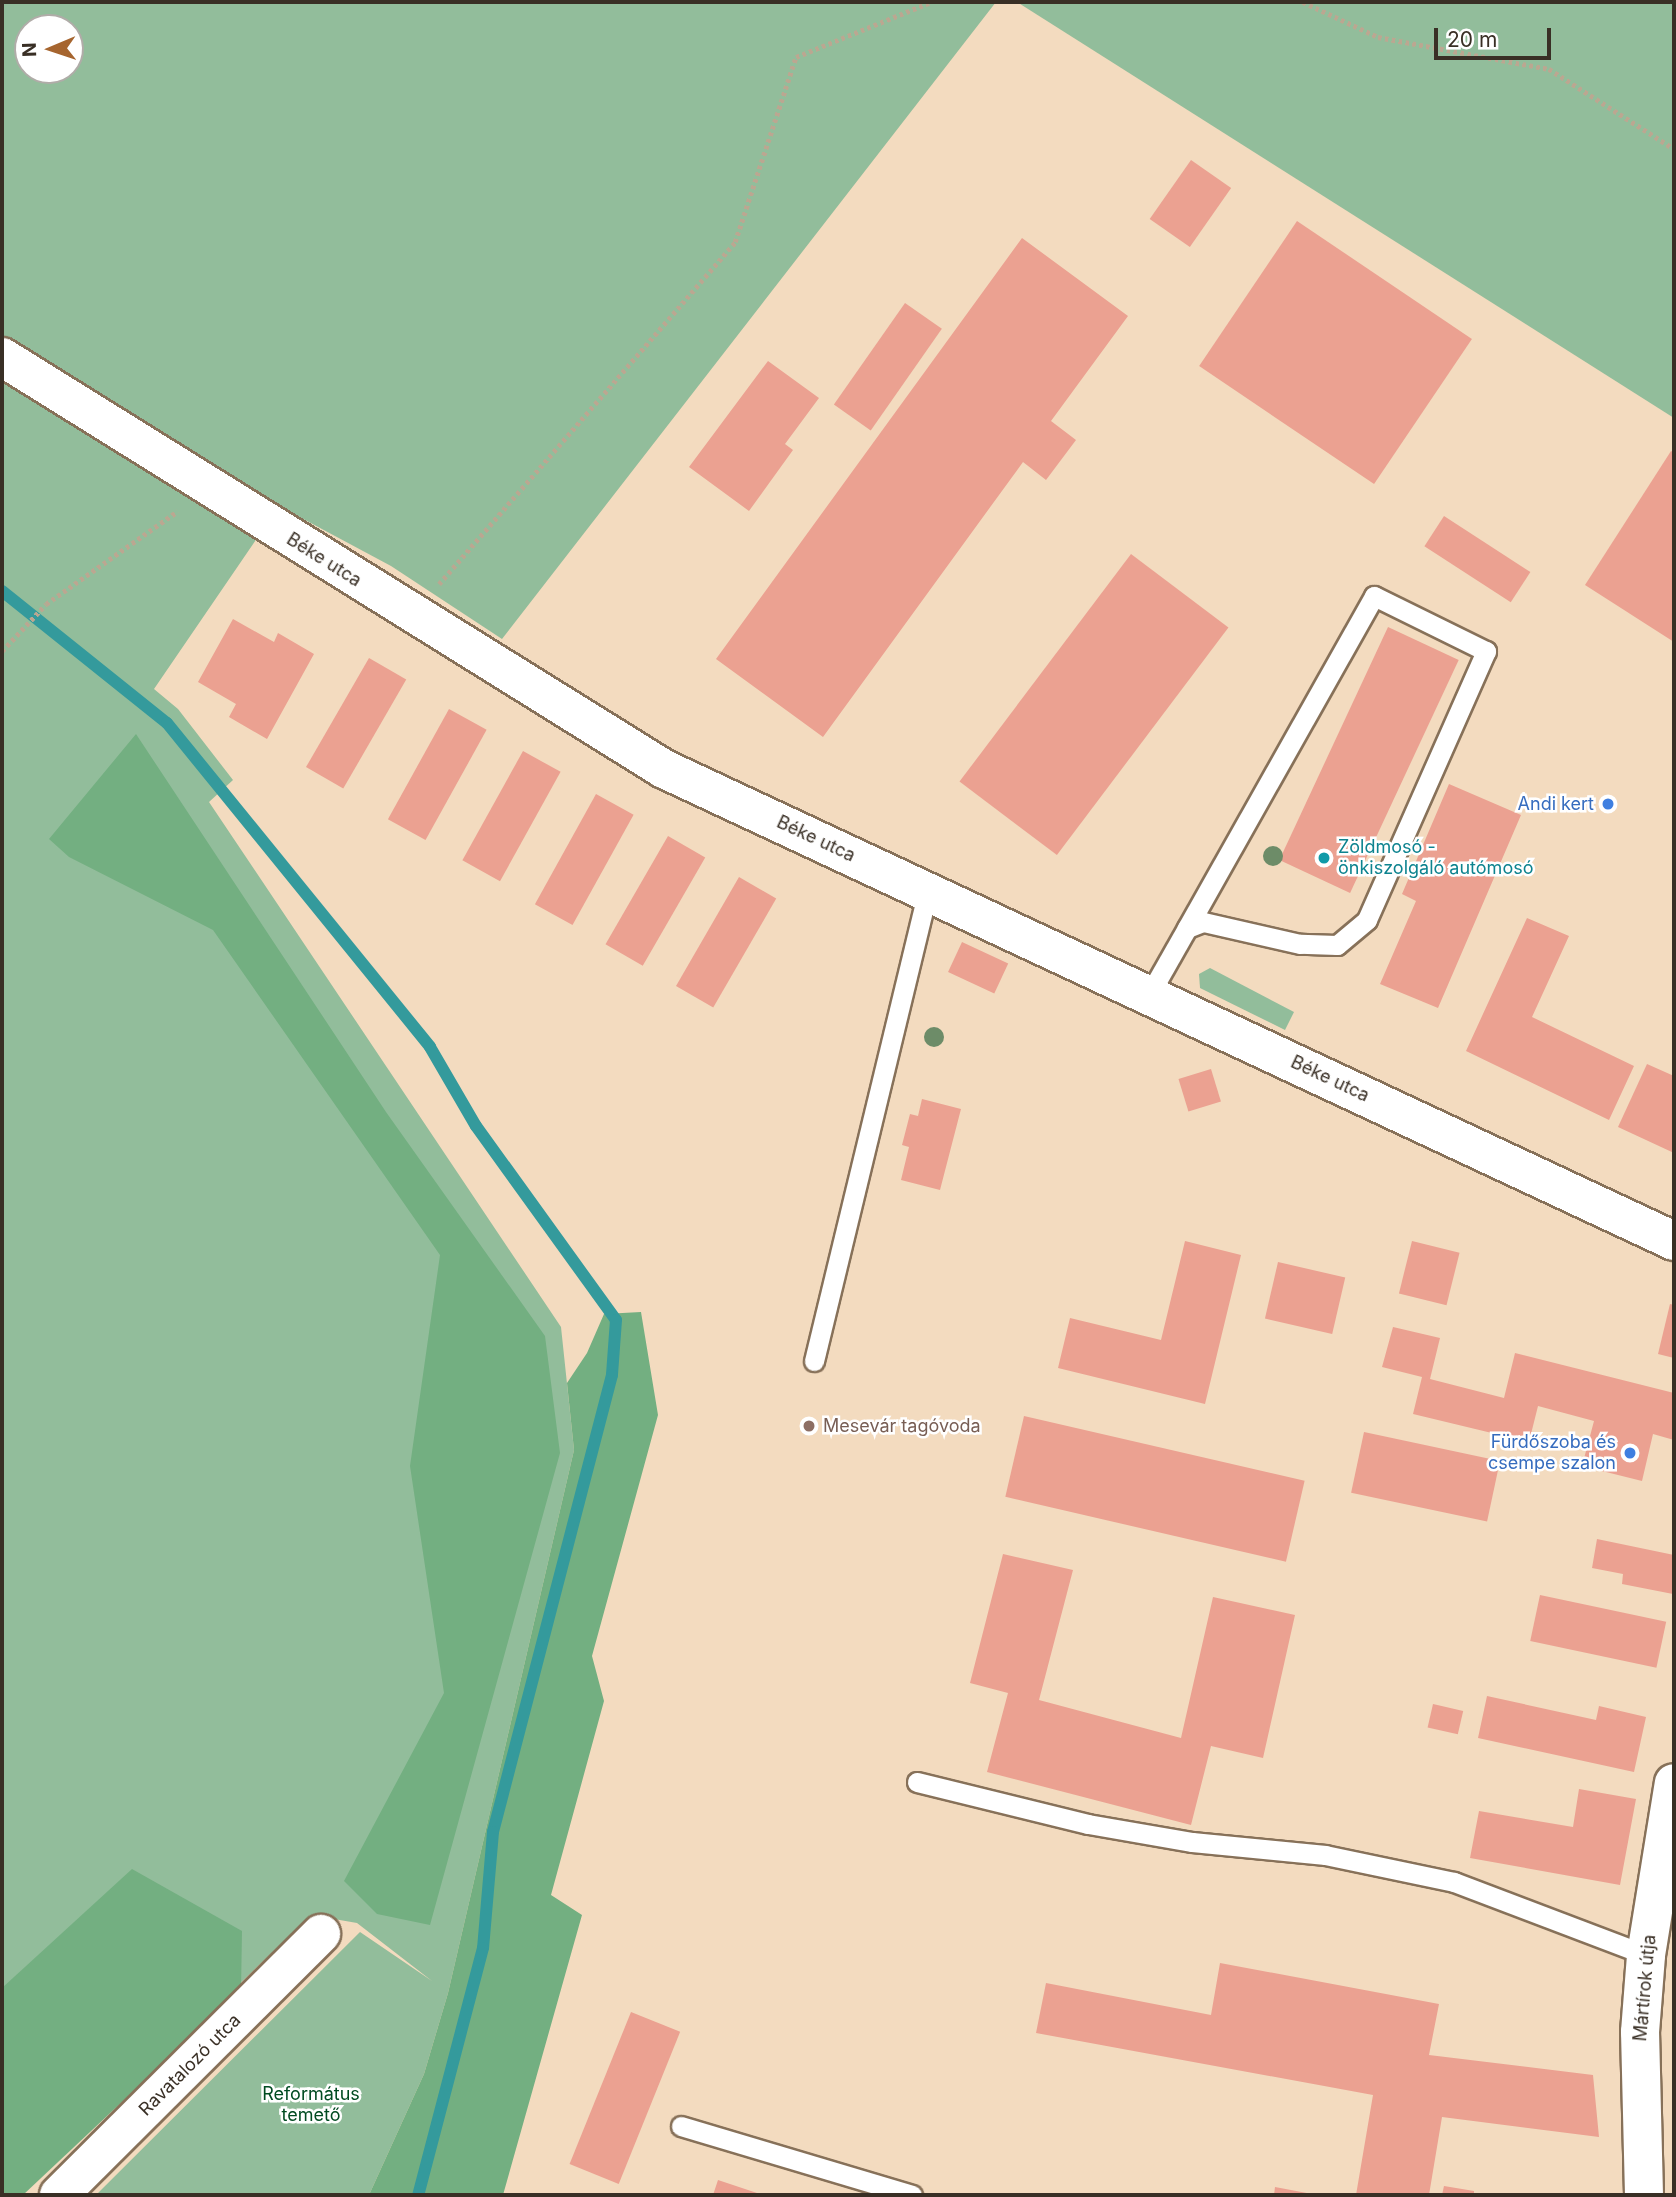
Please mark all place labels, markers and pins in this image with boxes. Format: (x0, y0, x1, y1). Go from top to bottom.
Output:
place label: Andi kert (1518, 793, 1594, 815)
marker: Andi kert (1600, 796, 1616, 812)
place label: Zöldmosó - önkiszolgáló autómosó (1338, 837, 1533, 880)
marker: Zöldmosó - önkiszolgáló autómosó (1316, 850, 1332, 866)
place label: Mesevár tagóvoda (823, 1415, 981, 1437)
marker: Mesevár tagóvoda (801, 1418, 817, 1434)
place label: Fürdőszoba és csempe szalon (1488, 1432, 1616, 1474)
marker: Fürdőszoba és csempe szalon (1622, 1445, 1638, 1461)

